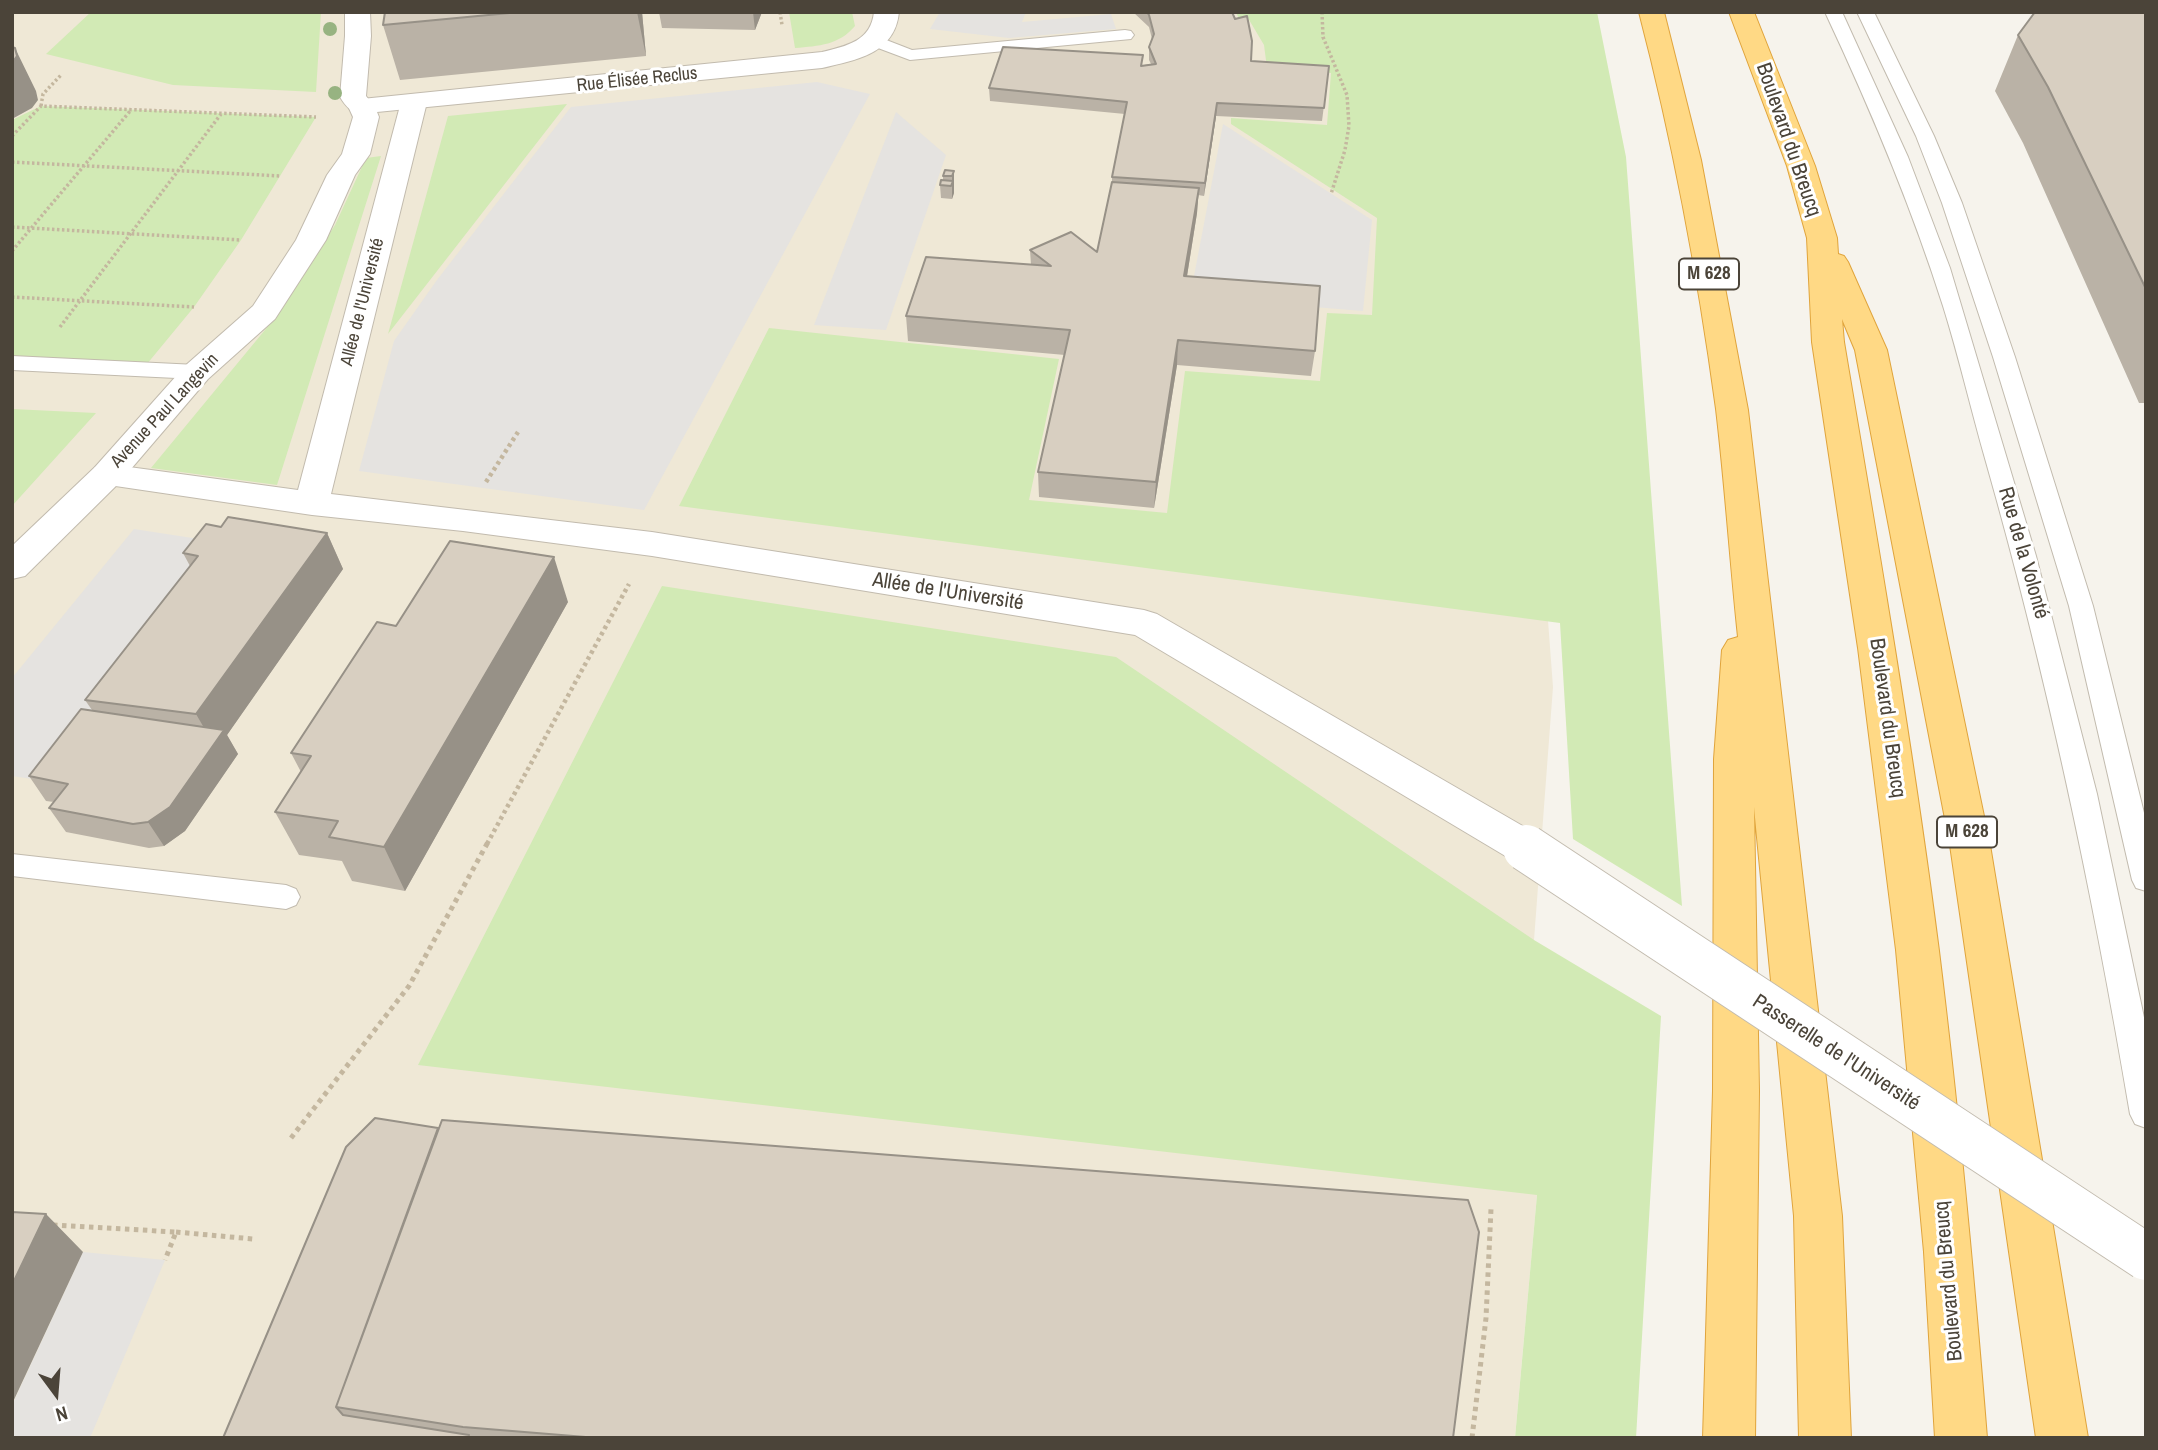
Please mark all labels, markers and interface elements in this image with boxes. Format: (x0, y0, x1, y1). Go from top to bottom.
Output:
street label: Boulevard du Breucq (1750, 60, 1826, 220)
street label: Rue Élisée Reclus (575, 63, 699, 97)
street label: Allée de l'Université (337, 236, 389, 368)
road number: M 628 (1679, 258, 1739, 290)
street label: Avenue Paul Langevin (107, 349, 223, 473)
street label: Rue de la Volonté (1992, 484, 2054, 622)
street label: Allée de l'Université (871, 568, 1025, 616)
street label: Boulevard du Breucq (1863, 637, 1911, 799)
road number: M 628 (1937, 817, 1997, 848)
street label: Passerelle de l'Université (1747, 989, 1925, 1117)
street label: Boulevard du Breucq (1929, 1200, 1969, 1362)
north arrow (21, 1359, 91, 1429)
text: N (53, 1400, 71, 1428)

